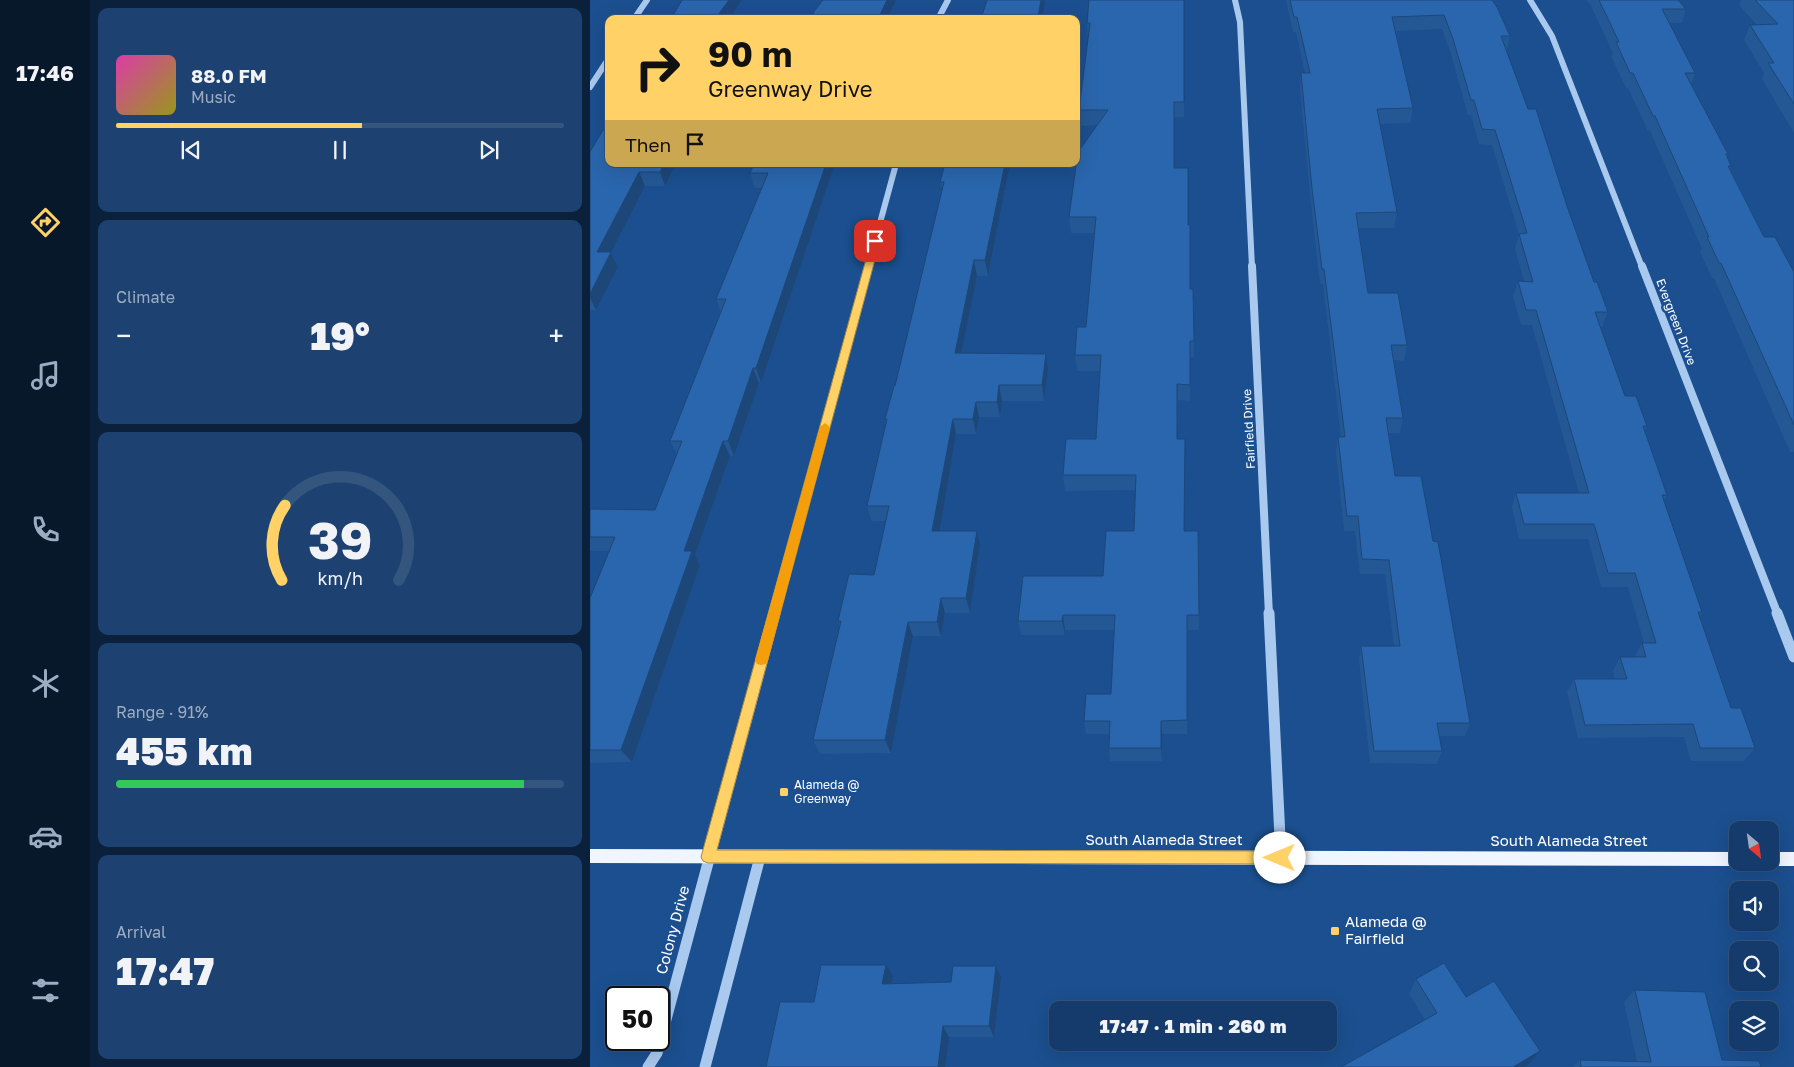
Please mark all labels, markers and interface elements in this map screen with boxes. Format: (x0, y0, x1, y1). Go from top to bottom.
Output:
text: 90 m (708, 33, 792, 75)
icon: right (625, 35, 690, 100)
text: 17:46 (16, 59, 74, 86)
text: 88.0 FM (191, 64, 267, 87)
text: Greenway Drive (708, 75, 872, 102)
text: Music (191, 87, 236, 107)
icon: arrive (681, 130, 709, 158)
text: Then (625, 133, 671, 156)
icon: previous (177, 136, 205, 164)
icon: pause (326, 136, 354, 164)
icon: next (475, 136, 503, 164)
icon: directions (28, 205, 63, 240)
pin (854, 220, 896, 262)
icon: arrive (861, 227, 889, 255)
street label: Evergreen Drive (1653, 277, 1700, 367)
text: Climate (116, 287, 175, 307)
text: 19° (310, 313, 370, 358)
text: − (116, 319, 131, 352)
text: + (549, 319, 564, 352)
icon: music (28, 358, 63, 393)
street label: Fairfield Drive (1239, 389, 1258, 469)
text: 39 (308, 508, 372, 570)
icon: phone (28, 512, 63, 547)
text: km/h (317, 567, 363, 589)
icon: climate (28, 666, 63, 701)
text: Range · 91% (116, 702, 208, 722)
text: 455 km (116, 728, 253, 773)
place label: Alameda @ Greenway (794, 777, 859, 806)
marker: Alameda @ Greenway (778, 786, 790, 798)
icon: car (28, 819, 63, 854)
north arrow (1729, 821, 1779, 871)
map controls (1729, 821, 1779, 1051)
street label: South Alameda Street (1085, 830, 1243, 848)
position arrow (1253, 831, 1305, 883)
street label: South Alameda Street (1490, 831, 1648, 849)
button: sound (1729, 881, 1779, 931)
street label: Colony Drive (652, 883, 693, 976)
place label: Alameda @ Fairfield (1345, 912, 1427, 947)
text: Arrival (116, 922, 166, 942)
marker: Alameda @ Fairfield (1329, 925, 1341, 937)
button: search (1729, 941, 1779, 991)
text: 17:47 (116, 948, 214, 993)
icon: filters (28, 973, 63, 1008)
speed limit sign: 50 (605, 986, 670, 1051)
button: layers (1729, 1001, 1779, 1051)
text: 17:47 · 1 min · 260 m (1100, 1014, 1286, 1037)

